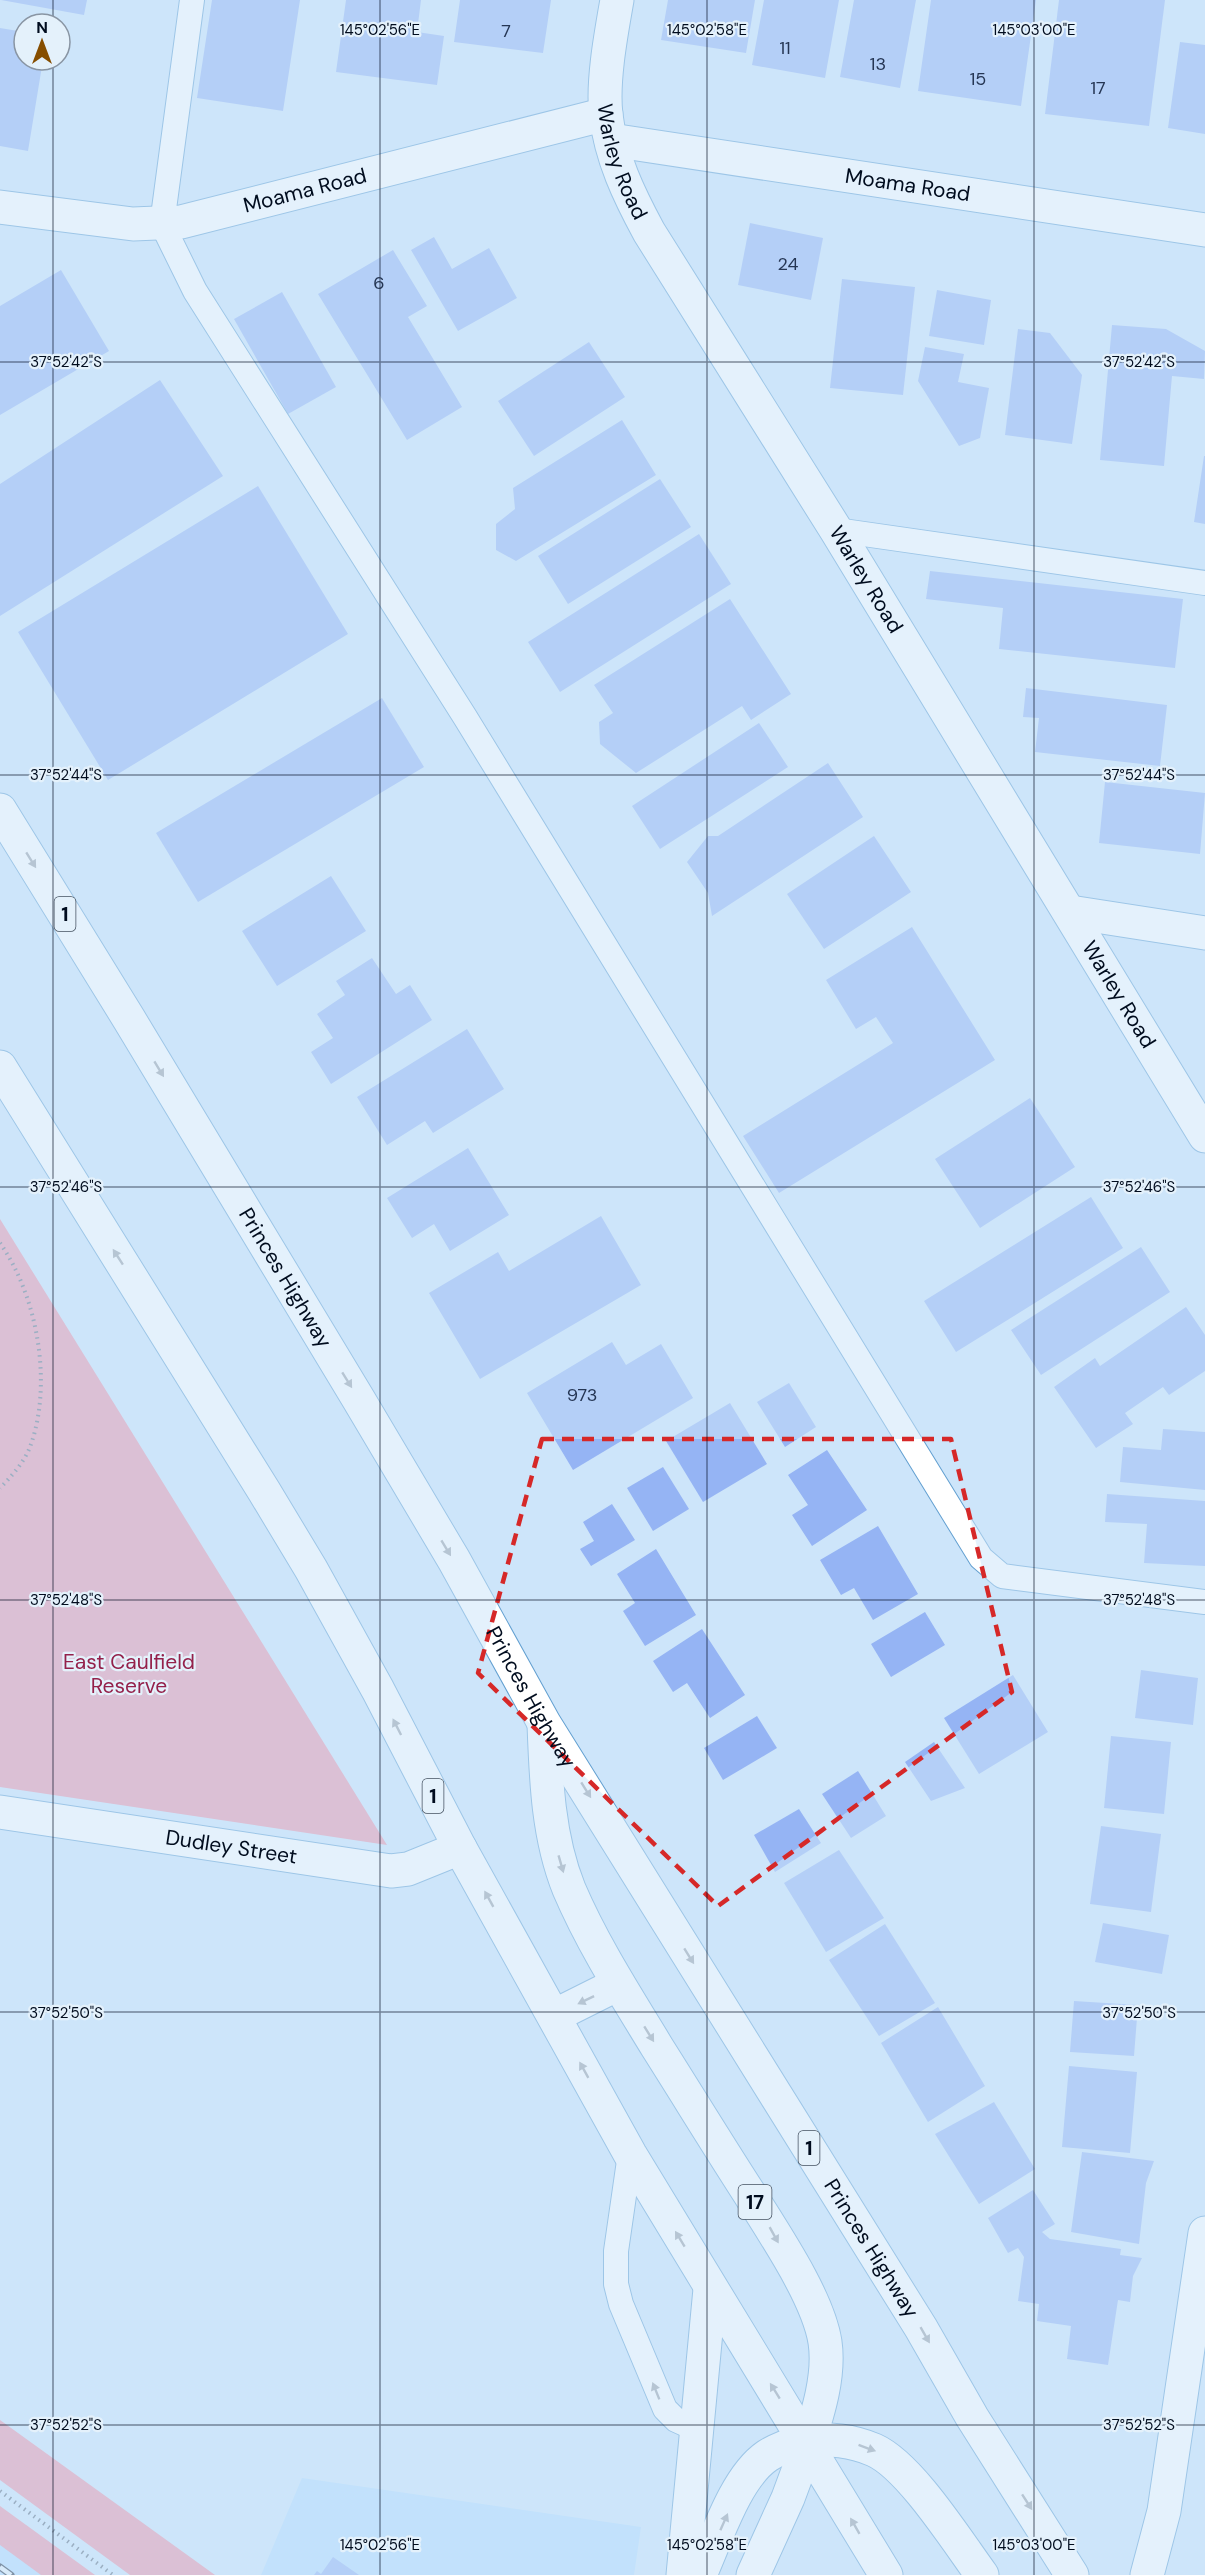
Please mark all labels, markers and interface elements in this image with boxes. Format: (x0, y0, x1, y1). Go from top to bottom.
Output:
north arrow (12, 12, 72, 72)
text: N (36, 17, 48, 38)
house number: 7 (501, 19, 511, 43)
text: 145°02'56"E (340, 20, 420, 40)
text: 145°02'58"E (667, 20, 747, 40)
text: 145°03'00"E (993, 20, 1075, 40)
house number: 11 (779, 36, 791, 60)
house number: 13 (870, 52, 886, 76)
house number: 15 (970, 67, 986, 91)
house number: 17 (1090, 76, 1106, 100)
street label: Warley Road (591, 102, 654, 224)
street label: Moama Road (240, 161, 370, 220)
street label: Moama Road (843, 162, 972, 208)
house number: 24 (778, 252, 799, 276)
house number: 6 (373, 271, 385, 295)
text: 37°52'42"S (30, 352, 102, 372)
text: 37°52'42"S (1103, 352, 1175, 372)
street label: Warley Road (823, 520, 910, 638)
text: 37°52'44"S (30, 765, 102, 785)
text: 37°52'44"S (1103, 765, 1175, 785)
one-way arrow (26, 852, 37, 868)
road number: 1 (54, 897, 76, 931)
street label: Warley Road (1075, 936, 1162, 1053)
one-way arrow (154, 1061, 165, 1077)
text: 37°52'46"S (30, 1177, 103, 1197)
text: 37°52'46"S (1103, 1177, 1176, 1197)
street label: Princes Highway (232, 1203, 338, 1353)
one-way arrow (113, 1249, 124, 1265)
one-way arrow (341, 1372, 352, 1388)
house number: 973 (567, 1383, 597, 1407)
one-way arrow (441, 1540, 452, 1556)
text: 37°52'48"S (30, 1590, 102, 1610)
text: 37°52'48"S (1103, 1590, 1175, 1610)
street label: Princes Highway (479, 1621, 583, 1774)
park label: East Caulfield Reserve (63, 1648, 195, 1700)
one-way arrow (393, 1718, 402, 1735)
road number: 1 (422, 1779, 444, 1813)
one-way arrow (580, 1782, 591, 1799)
street label: Dudley Street (164, 1823, 299, 1871)
one-way arrow (557, 1855, 567, 1873)
one-way arrow (484, 1890, 494, 1907)
one-way arrow (684, 1948, 695, 1964)
one-way arrow (577, 1995, 594, 2005)
text: 37°52'50"S (29, 2003, 103, 2023)
text: 37°52'50"S (1102, 2003, 1176, 2023)
one-way arrow (644, 2026, 655, 2042)
one-way arrow (579, 2061, 589, 2078)
road number: 1 (798, 2131, 820, 2165)
street label: Princes Highway (818, 2174, 925, 2323)
road number: 17 (738, 2185, 771, 2219)
one-way arrow (769, 2227, 780, 2243)
one-way arrow (675, 2231, 686, 2247)
one-way arrow (920, 2327, 930, 2344)
one-way arrow (651, 2381, 661, 2399)
one-way arrow (769, 2383, 780, 2399)
text: 37°52'52"S (30, 2415, 102, 2435)
text: 37°52'52"S (1103, 2415, 1175, 2435)
one-way arrow (858, 2443, 876, 2453)
one-way arrow (1021, 2494, 1032, 2510)
one-way arrow (720, 2513, 729, 2530)
one-way arrow (850, 2517, 860, 2534)
text: 145°02'56"E (340, 2535, 420, 2555)
text: 145°02'58"E (667, 2535, 747, 2555)
text: 145°03'00"E (993, 2535, 1075, 2555)

